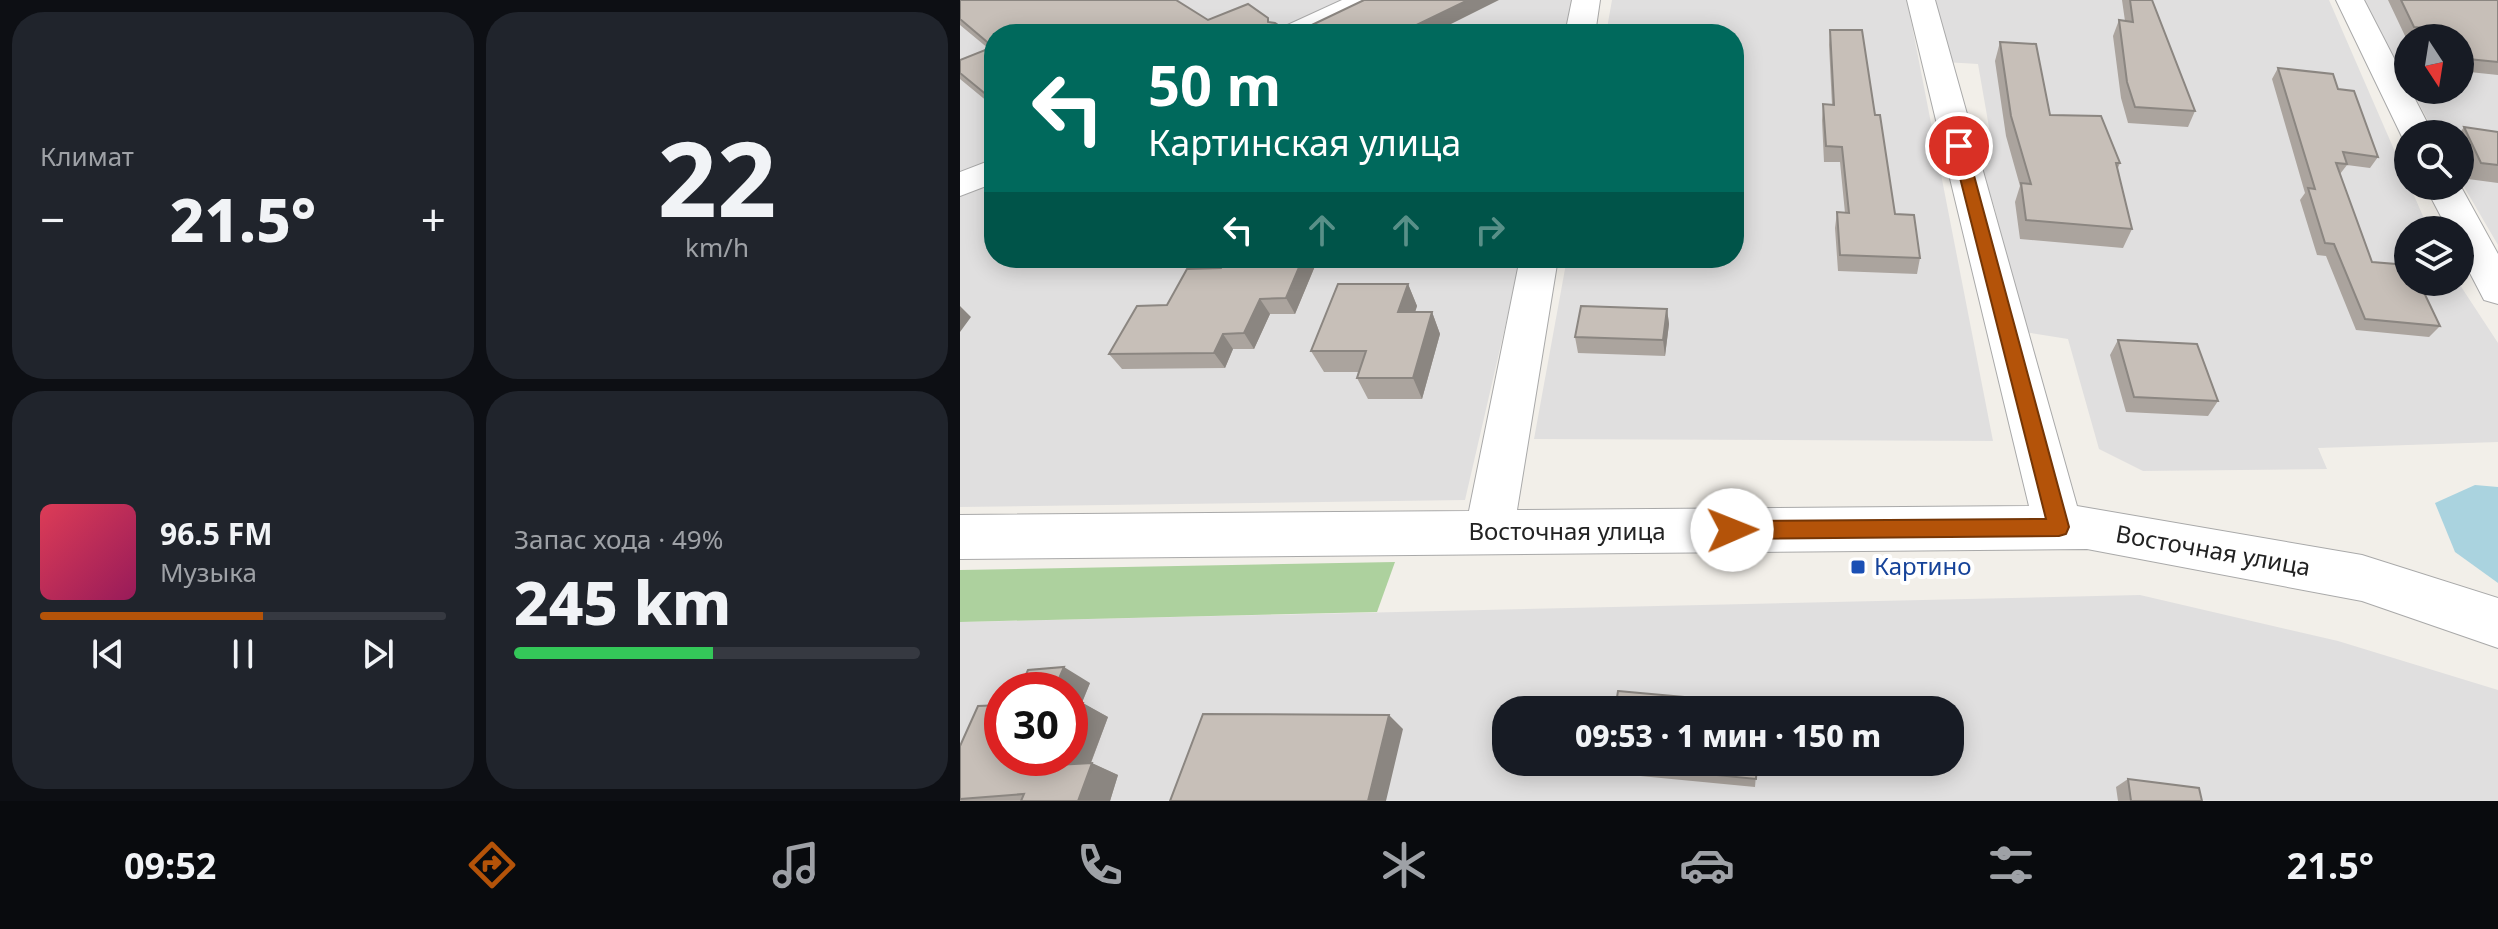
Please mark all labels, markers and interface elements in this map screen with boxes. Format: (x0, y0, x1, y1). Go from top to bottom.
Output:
north arrow (2394, 24, 2474, 104)
map controls (2394, 24, 2474, 296)
text: 50 m (1148, 46, 1281, 122)
icon: left (1016, 56, 1120, 160)
text: 22 (658, 106, 776, 247)
pin (1925, 112, 1993, 180)
text: Картинская улица (1148, 118, 1461, 167)
button: search (2394, 120, 2474, 200)
icon: arrive (1937, 124, 1981, 168)
text: Климат (40, 138, 134, 174)
text: 21.5° (170, 178, 316, 260)
text: − (40, 189, 65, 249)
text: + (421, 189, 446, 249)
icon: left (1216, 208, 1260, 252)
icon: ahead (1300, 208, 1344, 252)
icon: ahead (1384, 208, 1428, 252)
icon: right (1468, 208, 1512, 252)
button: layers (2394, 216, 2474, 296)
text: km/h (685, 229, 749, 265)
position arrow (1690, 488, 1774, 572)
text: 96.5 FM (160, 513, 272, 554)
street label: Восточная улица (1469, 514, 1665, 547)
street label: Восточная улица (2113, 516, 2313, 583)
text: Запас хода · 49% (514, 521, 723, 557)
place label: Картино (1874, 549, 1972, 582)
text: Музыка (160, 554, 257, 590)
marker: Картино (1849, 558, 1867, 576)
text: 245 km (514, 561, 731, 643)
icon: previous (86, 632, 130, 676)
icon: pause (221, 632, 265, 676)
icon: next (356, 632, 400, 676)
speed limit sign: 30 (984, 672, 1088, 776)
text: 09:53 · 1 мин · 150 m (1575, 715, 1881, 756)
icon: directions (464, 837, 520, 893)
icon: music (768, 837, 824, 893)
icon: phone (1072, 837, 1128, 893)
icon: climate (1376, 837, 1432, 893)
icon: car (1679, 837, 1735, 893)
icon: filters (1983, 837, 2039, 893)
text: 09:52 (124, 841, 216, 890)
text: 21.5° (2287, 841, 2374, 890)

